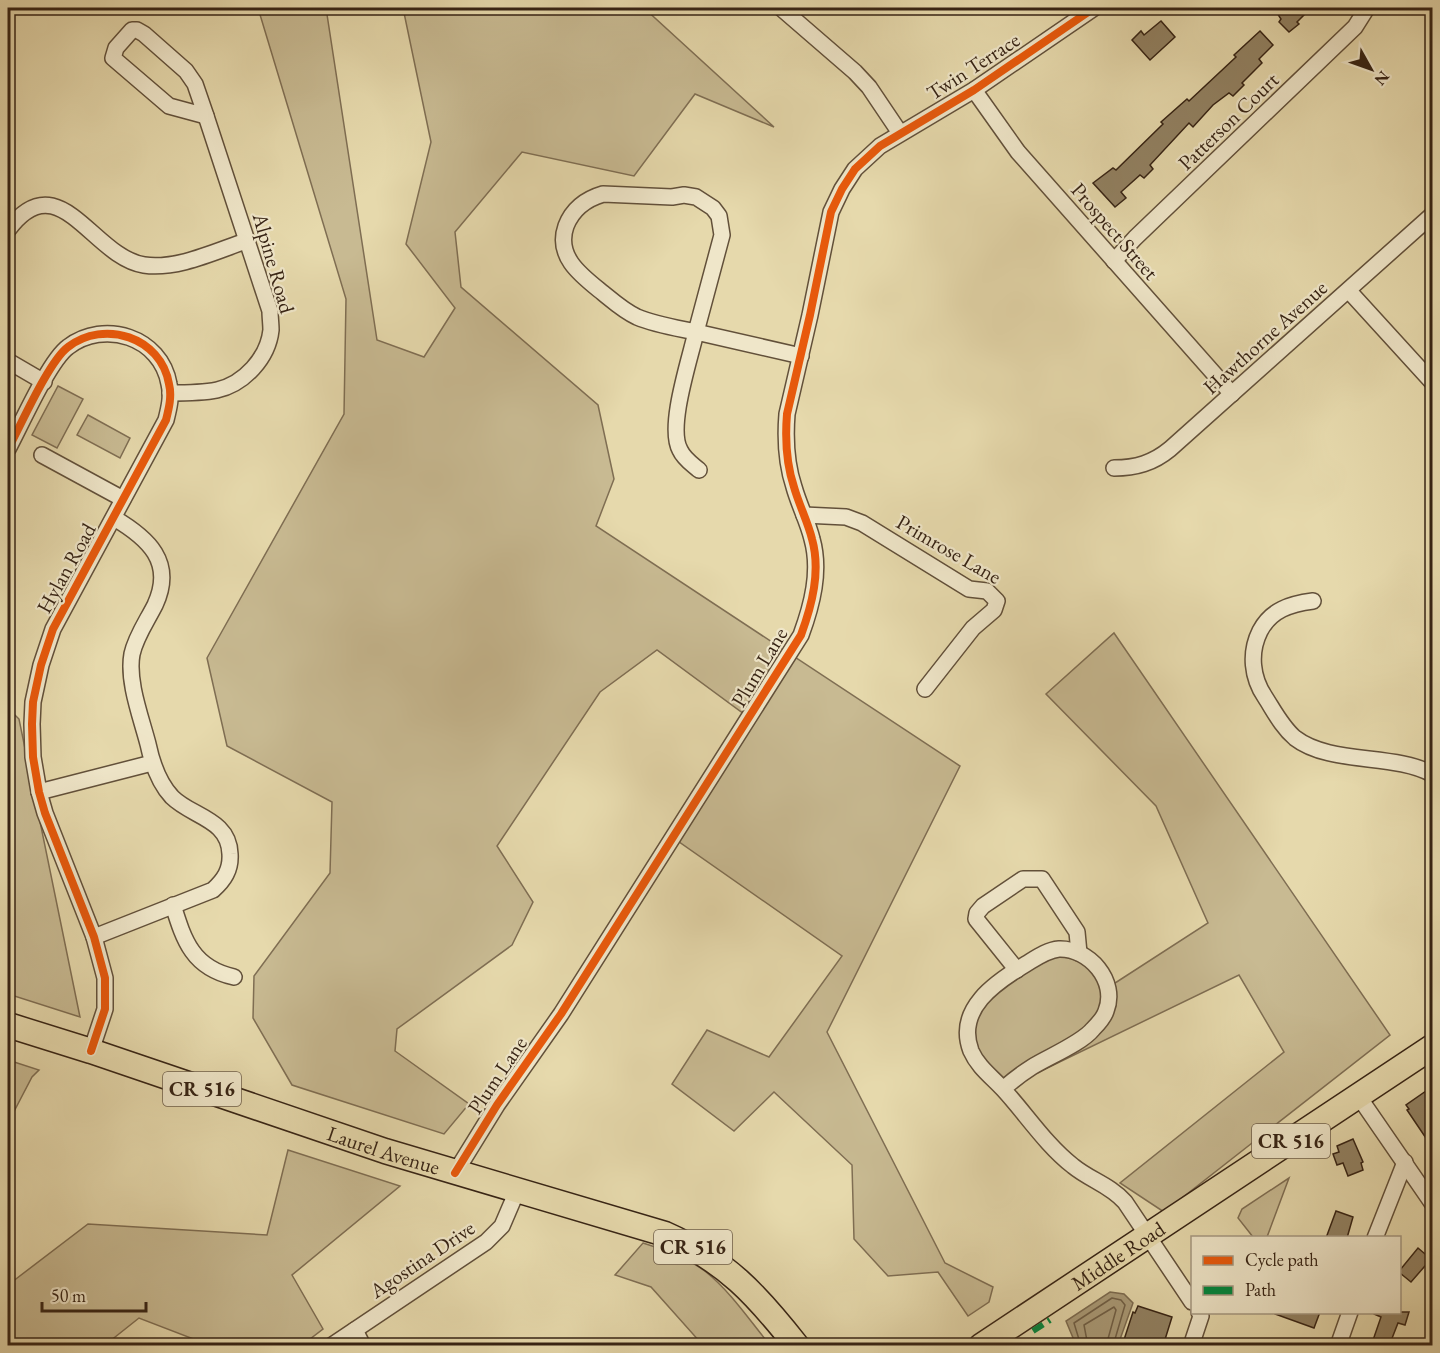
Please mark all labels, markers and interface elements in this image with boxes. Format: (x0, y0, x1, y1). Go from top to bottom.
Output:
street label: Twin Terrace (921, 26, 1025, 106)
north arrow (1341, 39, 1401, 99)
street label: Patterson Court (1172, 66, 1284, 176)
text: N (1370, 67, 1394, 90)
street label: Prospect Street (1065, 177, 1165, 285)
street label: Alpine Road (247, 209, 301, 317)
street label: Hawthorne Avenue (1197, 274, 1333, 400)
street label: Primrose Lane (892, 508, 1006, 590)
street label: Hylan Road (30, 518, 102, 618)
street label: Plum Lane (725, 622, 793, 712)
street label: Plum Lane (461, 1031, 533, 1119)
road number: CR 516 (163, 1072, 241, 1106)
street label: Laurel Avenue (324, 1119, 443, 1180)
road number: CR 516 (1252, 1124, 1330, 1158)
street label: Agostina Drive (363, 1214, 480, 1305)
street label: Middle Road (1066, 1214, 1170, 1296)
road number: CR 516 (654, 1230, 732, 1264)
legend (1191, 1236, 1401, 1314)
text: Cycle path (1245, 1248, 1319, 1271)
scale bar (42, 1275, 146, 1313)
text: Path (1245, 1278, 1276, 1301)
text: 50 m (51, 1284, 86, 1307)

